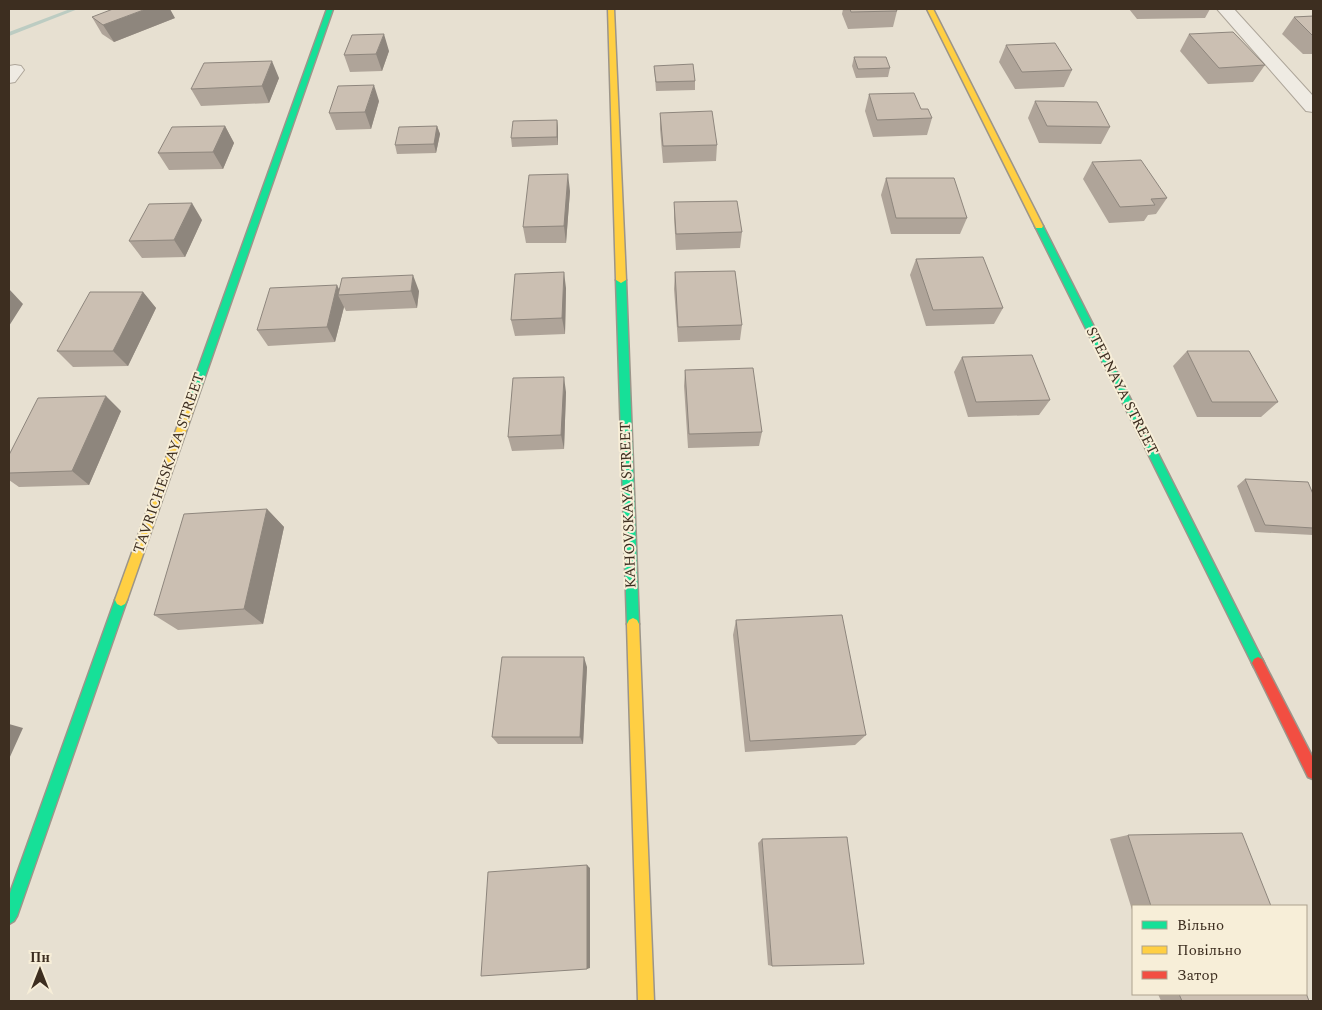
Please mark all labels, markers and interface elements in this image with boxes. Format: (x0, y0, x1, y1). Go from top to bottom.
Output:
street label: STEPNAYA STREET (1080, 323, 1164, 459)
street label: TAVRICHESKAYA STREET (127, 369, 211, 557)
street label: KAHOVSKAYA STREET (614, 421, 642, 589)
legend (1132, 905, 1307, 995)
text: Вільно (1177, 914, 1224, 937)
text: Повільно (1177, 939, 1242, 962)
north arrow (15, 945, 65, 995)
text: Пн (30, 947, 50, 968)
text: Затор (1177, 964, 1218, 987)

